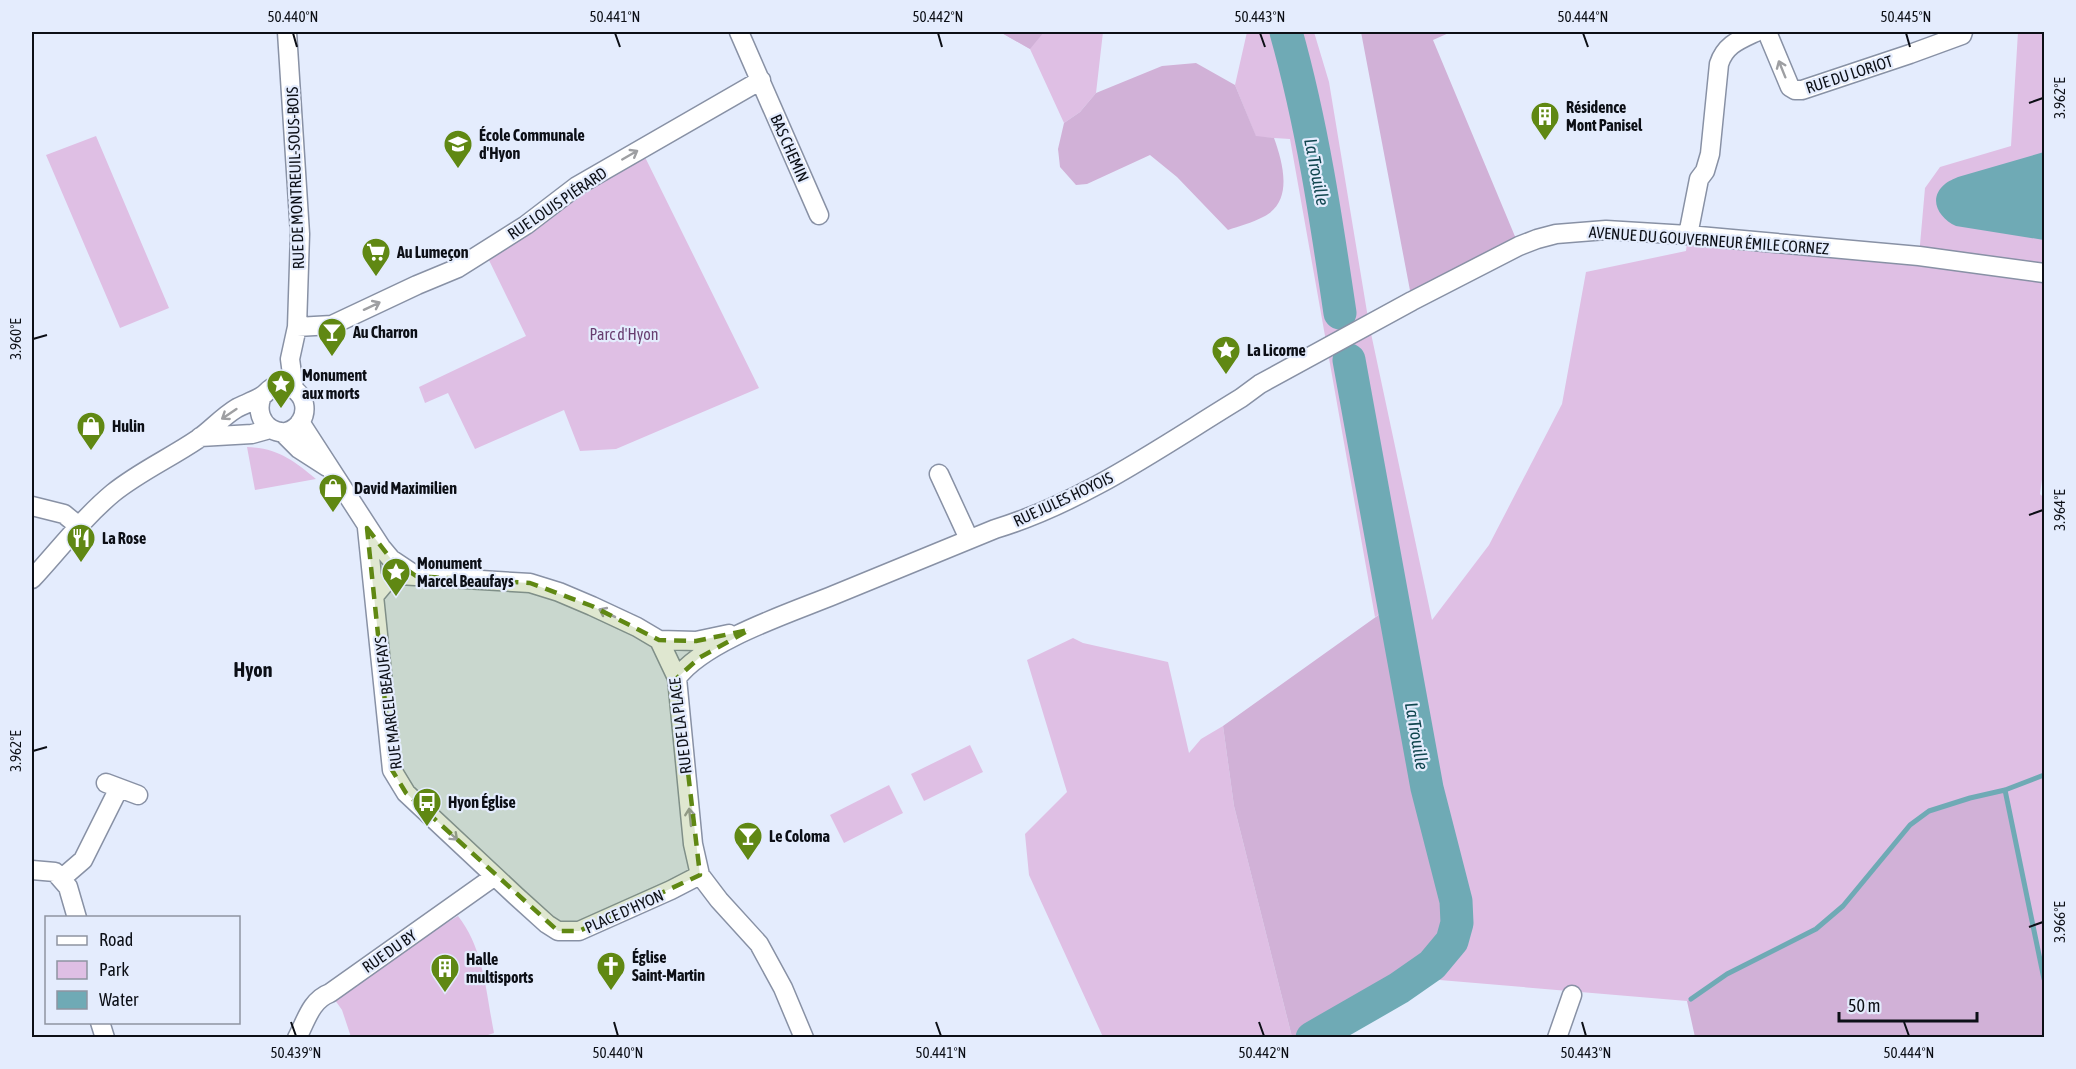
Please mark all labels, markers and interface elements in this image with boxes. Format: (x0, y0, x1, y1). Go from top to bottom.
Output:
text: 50.440°N (268, 8, 318, 25)
text: 50.441°N (590, 8, 640, 25)
text: 50.442°N (913, 8, 963, 25)
text: 50.443°N (1235, 8, 1285, 25)
text: 50.444°N (1558, 8, 1608, 25)
text: 50.445°N (1881, 8, 1931, 25)
street label: RUE DU LORIOT (1803, 51, 1895, 97)
one-way arrow (1776, 60, 1787, 79)
text: 3.962°E (2051, 77, 2068, 119)
street label: RUE DE MONTREUIL-SOUS-BOIS (283, 86, 307, 270)
place label: Résidence Mont Panisel (1566, 98, 1643, 134)
building icon: Résidence Mont Panisel (1529, 100, 1561, 142)
street label: BAS CHEMIN (767, 112, 813, 184)
place label: École Communale d'Hyon (479, 126, 585, 162)
school or university icon: École Communale d'Hyon (442, 128, 474, 170)
water label: La Trouille (1300, 137, 1334, 207)
one-way arrow (621, 149, 638, 161)
street label: RUE LOUIS PIÉRARD (504, 163, 610, 243)
street label: AVENUE DU GOUVERNEUR ÉMILE CORNEZ (1588, 223, 1830, 257)
supermarket icon: Au Lumeçon (360, 236, 392, 278)
place label: Au Lumeçon (396, 243, 469, 261)
one-way arrow (363, 300, 381, 312)
bar icon: Au Charron (316, 316, 348, 358)
text: 3.960°E (7, 318, 24, 360)
place label: Au Charron (352, 323, 418, 341)
park label: Parc d'Hyon (589, 325, 659, 344)
place icon: La Licorne (1210, 334, 1242, 376)
place label: La Licorne (1247, 341, 1306, 359)
place label: Monument aux morts (302, 366, 367, 402)
place icon: Monument aux morts (265, 368, 297, 410)
one-way arrow (221, 408, 238, 420)
shop icon: Hulin (75, 410, 107, 452)
place label: Hulin (112, 417, 145, 435)
street label: RUE JULES HOYOIS (1010, 468, 1116, 530)
shop icon: David Maximilien (317, 472, 349, 514)
place label: David Maximilien (354, 479, 457, 497)
text: 3.964°E (2051, 489, 2068, 531)
restaurant icon: La Rose (65, 522, 97, 564)
place label: La Rose (102, 529, 146, 547)
place label: Monument Marcel Beaufays (417, 554, 514, 590)
place icon: Monument Marcel Beaufays (380, 556, 412, 598)
one-way arrow (598, 607, 616, 619)
street label: RUE MARCEL BEAUFAYS (371, 635, 405, 771)
district label: Hyon (234, 658, 272, 681)
street label: RUE DE LA PLACE (665, 677, 695, 775)
water label: La Trouille (1401, 701, 1433, 771)
text: 3.962°E (7, 730, 24, 772)
bus stop icon: Hyon Église (411, 786, 443, 828)
place label: Hyon Église (448, 793, 516, 811)
one-way arrow (684, 808, 695, 828)
bar icon: Le Coloma (732, 820, 764, 862)
one-way arrow (443, 827, 458, 842)
place label: Le Coloma (769, 827, 830, 845)
street label: PLACE D'HYON (582, 886, 666, 936)
text: 3.966°E (2051, 901, 2068, 943)
legend (45, 916, 240, 1024)
street label: RUE DU BY (359, 925, 420, 976)
text: Road (99, 929, 133, 950)
place label: Église Saint-Martin (632, 948, 705, 984)
place label: Halle multisports (466, 950, 534, 986)
church icon: Église Saint-Martin (595, 950, 627, 992)
building icon: Halle multisports (429, 952, 461, 994)
text: Park (99, 959, 129, 980)
scale bar (1839, 985, 1977, 1023)
text: Water (99, 989, 139, 1010)
text: 50 m (1848, 995, 1880, 1016)
text: 50.439°N (271, 1044, 321, 1061)
text: 50.440°N (593, 1044, 643, 1061)
text: 50.441°N (916, 1044, 966, 1061)
text: 50.442°N (1239, 1044, 1289, 1061)
text: 50.443°N (1561, 1044, 1611, 1061)
text: 50.444°N (1884, 1044, 1934, 1061)

